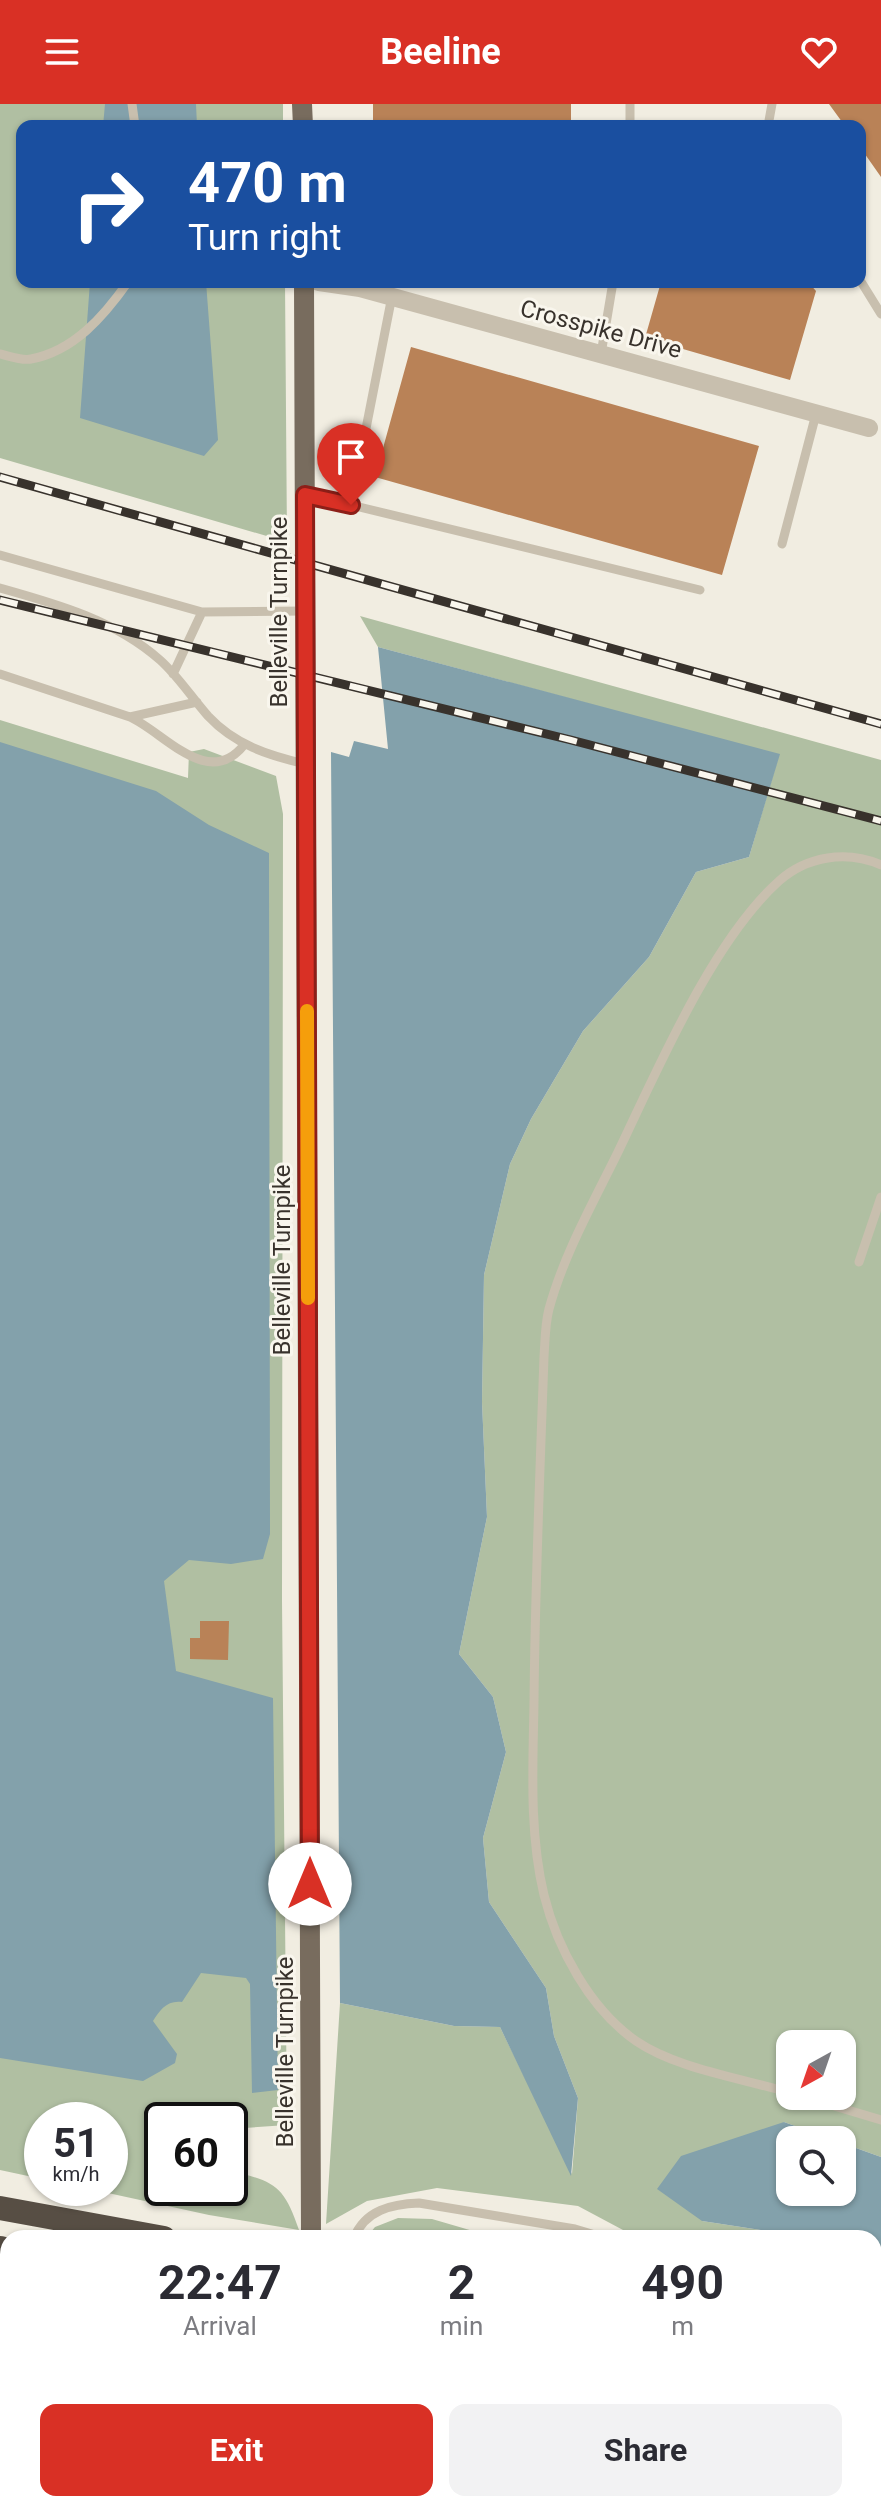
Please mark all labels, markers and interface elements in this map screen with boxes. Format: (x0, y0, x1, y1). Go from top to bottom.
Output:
icon: menu (40, 30, 84, 74)
icon: heart (797, 30, 841, 74)
text: Beeline (380, 31, 501, 73)
text: 470 m (188, 150, 347, 216)
icon: right (56, 152, 160, 256)
text: Turn right (188, 217, 341, 259)
street label: Crosspike Drive (517, 294, 685, 364)
pin (317, 423, 385, 505)
icon: arrive (329, 435, 373, 479)
street label: Belleville Turnpike (265, 516, 293, 708)
street label: Belleville Turnpike (268, 1164, 296, 1356)
position arrow (268, 1842, 352, 1926)
street label: Belleville Turnpike (271, 1956, 299, 2148)
north arrow (776, 2030, 856, 2110)
map controls (776, 2030, 856, 2206)
speed limit sign: 60 (144, 2102, 248, 2206)
text: 51 (53, 2120, 99, 2167)
button: search (776, 2126, 856, 2206)
text: km/h (53, 2162, 99, 2186)
text: 22:47 (158, 2254, 282, 2311)
text: 2 (448, 2254, 475, 2311)
text: 490 (641, 2254, 724, 2311)
text: Arrival (183, 2311, 257, 2341)
text: min (440, 2311, 483, 2341)
text: m (671, 2311, 694, 2341)
button: Exit (40, 2404, 433, 2496)
button: Share (449, 2404, 842, 2496)

